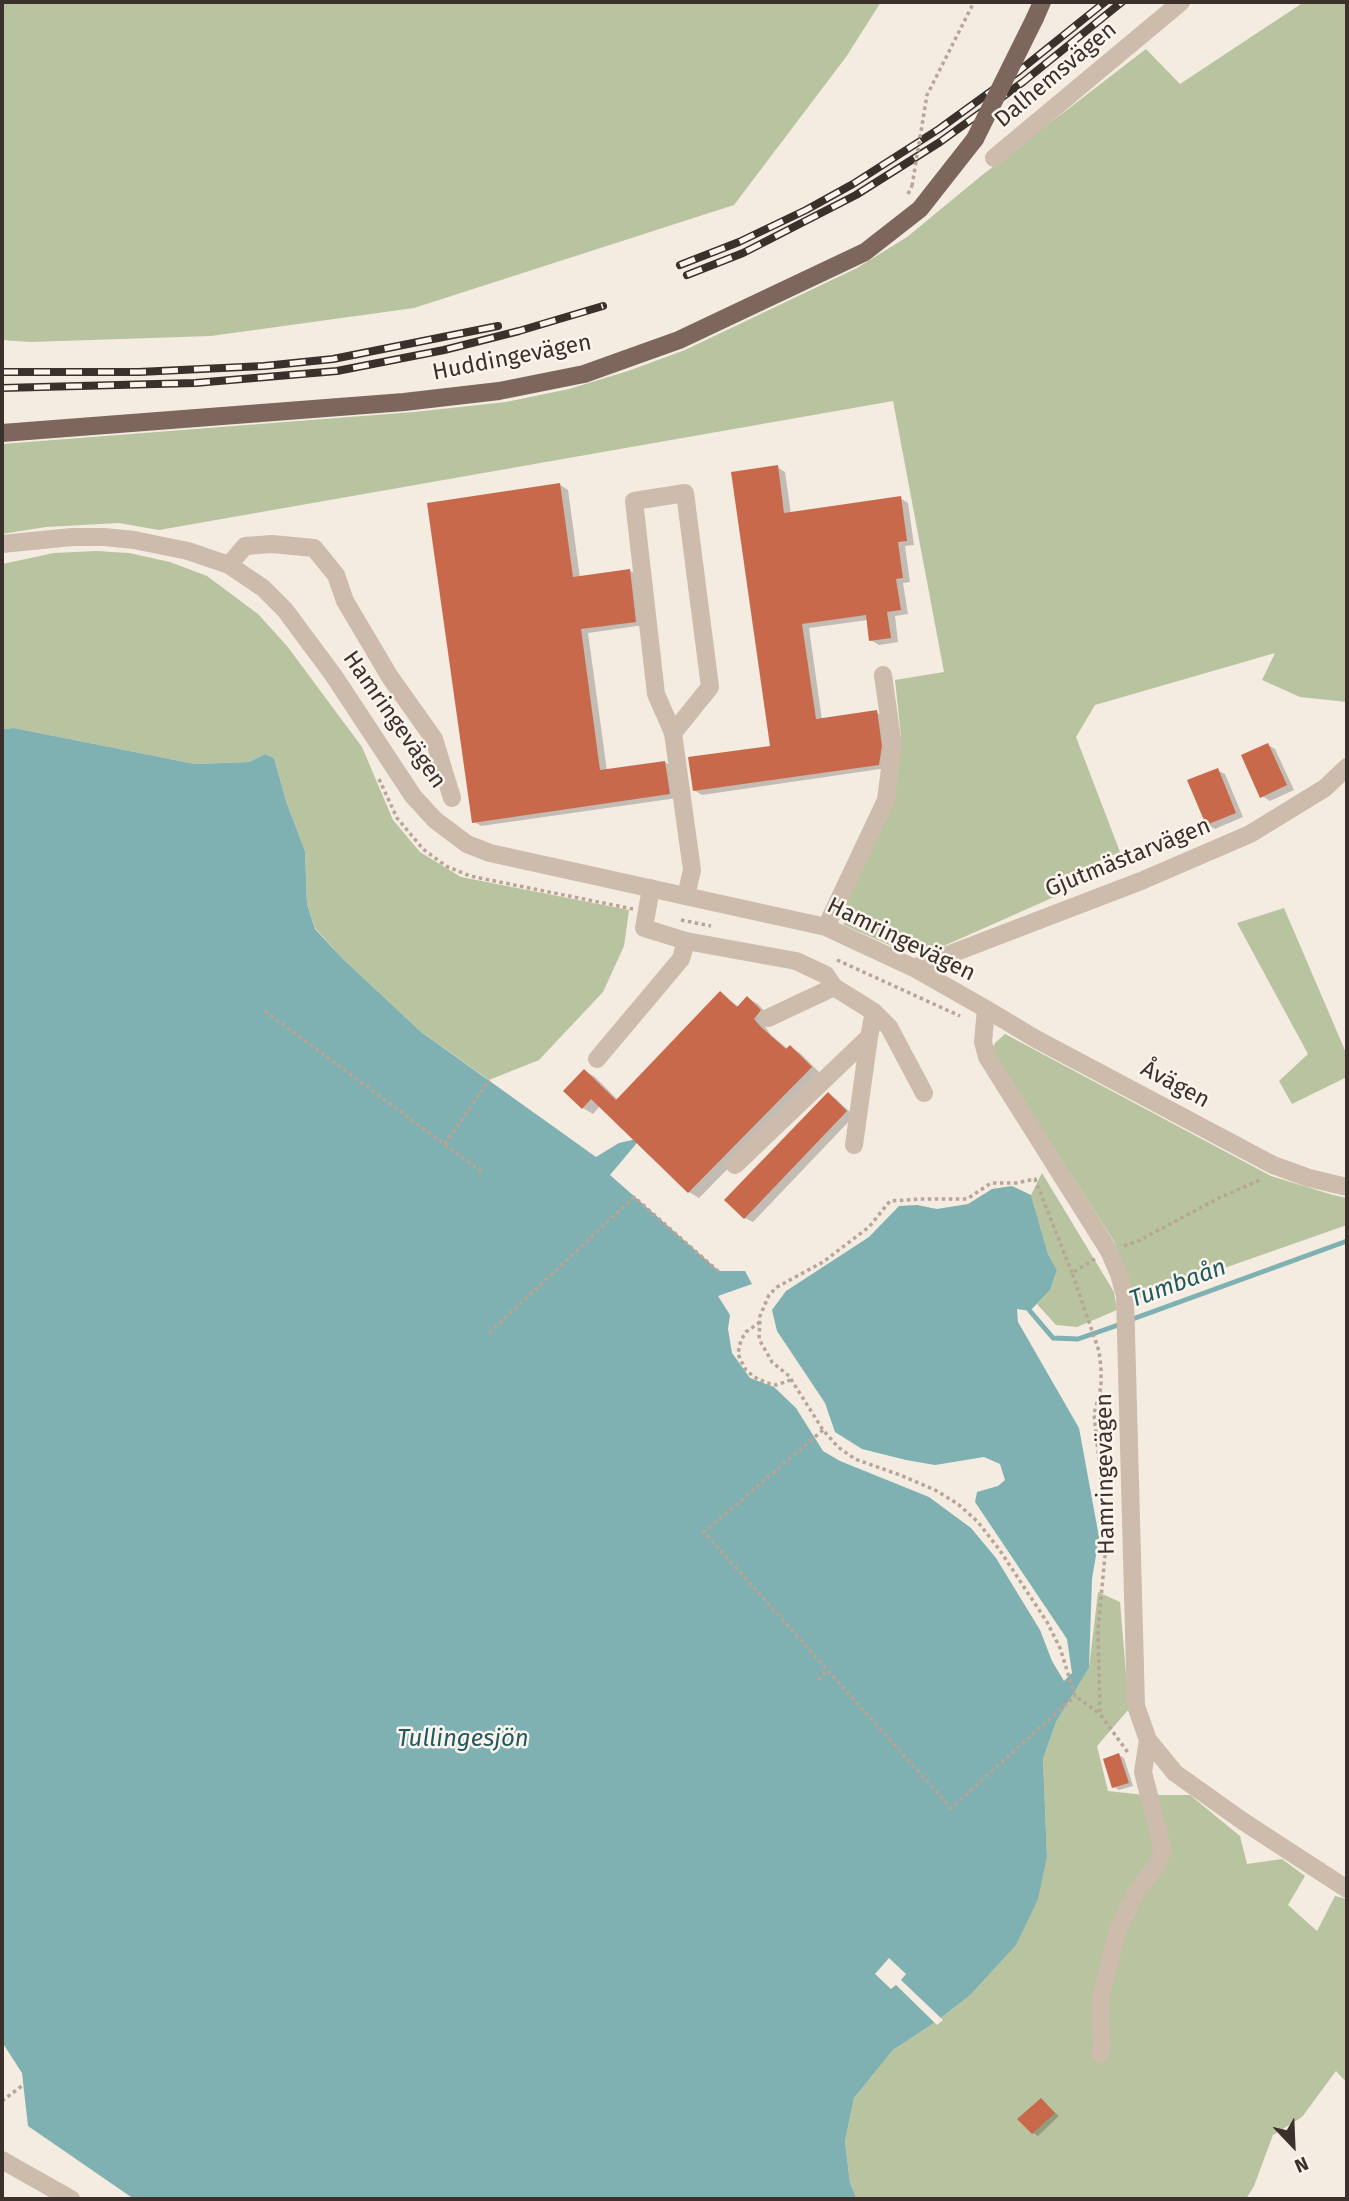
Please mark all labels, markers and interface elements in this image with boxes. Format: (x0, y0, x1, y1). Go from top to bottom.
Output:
street label: Dalhemsvägen (989, 16, 1123, 134)
street label: Huddingevägen (430, 329, 594, 387)
street label: Hamringevägen (336, 646, 452, 794)
street label: Gjutmästarvägen (1041, 812, 1215, 904)
street label: Hamringevägen (822, 892, 980, 988)
street label: Åvägen (1136, 1055, 1214, 1115)
water label: Tumbaån (1126, 1253, 1230, 1315)
street label: Hamringevägen (1091, 1393, 1121, 1555)
water label: Tullingesjön (397, 1725, 529, 1753)
north arrow (1258, 2110, 1328, 2180)
text: N (1291, 2152, 1312, 2178)

